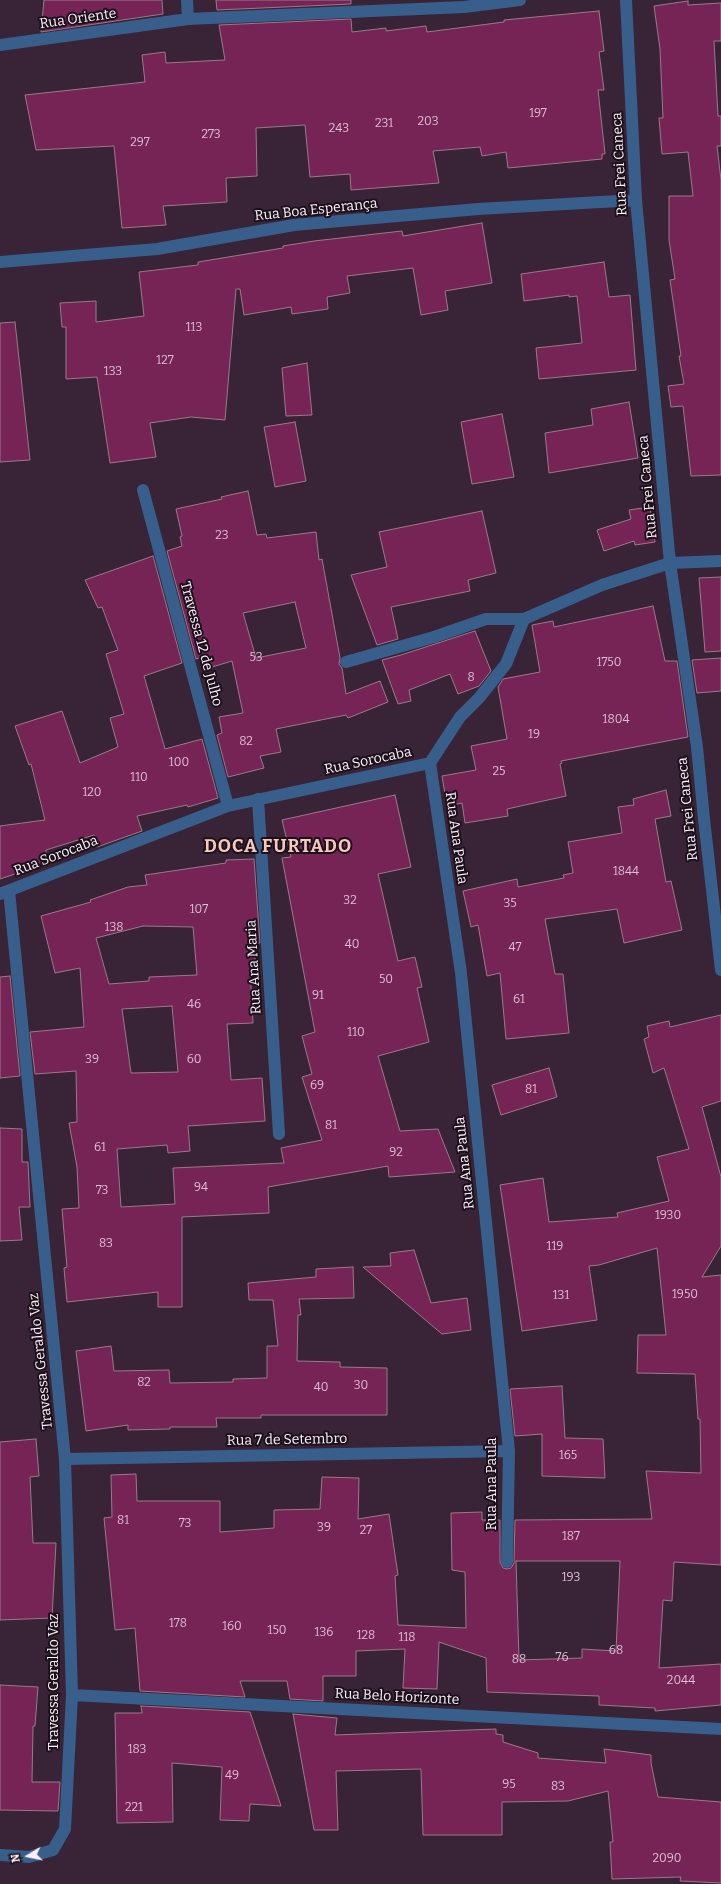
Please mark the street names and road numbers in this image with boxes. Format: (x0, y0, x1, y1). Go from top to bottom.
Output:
street label: Rua Oriente (38, 5, 118, 33)
street label: Rua Frei Caneca (609, 112, 631, 216)
street label: Rua Boa Esperança (254, 195, 378, 225)
street label: Rua Frei Caneca (635, 435, 661, 539)
street label: Travessa 12 de Julho (176, 580, 226, 708)
street label: Rua Sorocaba (323, 744, 413, 778)
street label: Rua Frei Caneca (674, 757, 702, 861)
street label: Rua Ana Paula (441, 791, 471, 885)
street label: Rua Sorocaba (12, 832, 100, 880)
street label: Rua Ana Maria (243, 919, 265, 1015)
street label: Rua Ana Paula (452, 1116, 478, 1210)
street label: Travessa Geraldo Vaz (25, 1292, 57, 1430)
street label: Rua 7 de Setembro (227, 1431, 347, 1449)
street label: Rua Ana Paula (484, 1438, 500, 1530)
street label: Travessa Geraldo Vaz (46, 1614, 62, 1750)
street label: Rua Belo Horizonte (334, 1685, 460, 1709)

